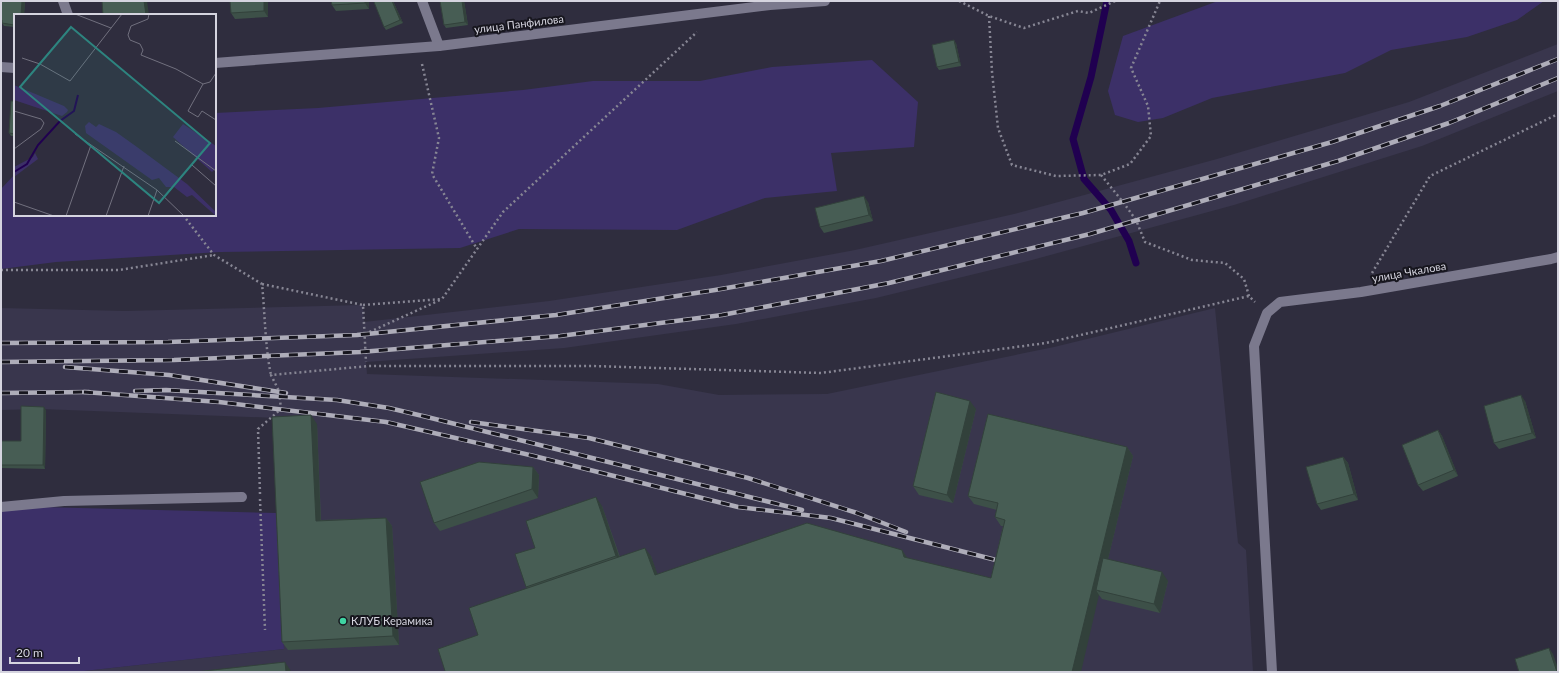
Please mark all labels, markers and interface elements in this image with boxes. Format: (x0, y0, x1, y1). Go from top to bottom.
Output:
street label: улица Панфилова (473, 12, 564, 35)
inset map (14, 14, 216, 216)
street label: улица Чкалова (1371, 259, 1447, 284)
place label: КЛУБ Керамика (351, 614, 433, 627)
marker: КЛУБ Керамика (338, 616, 348, 626)
scale bar (10, 639, 79, 665)
text: 20 m (16, 645, 43, 660)

